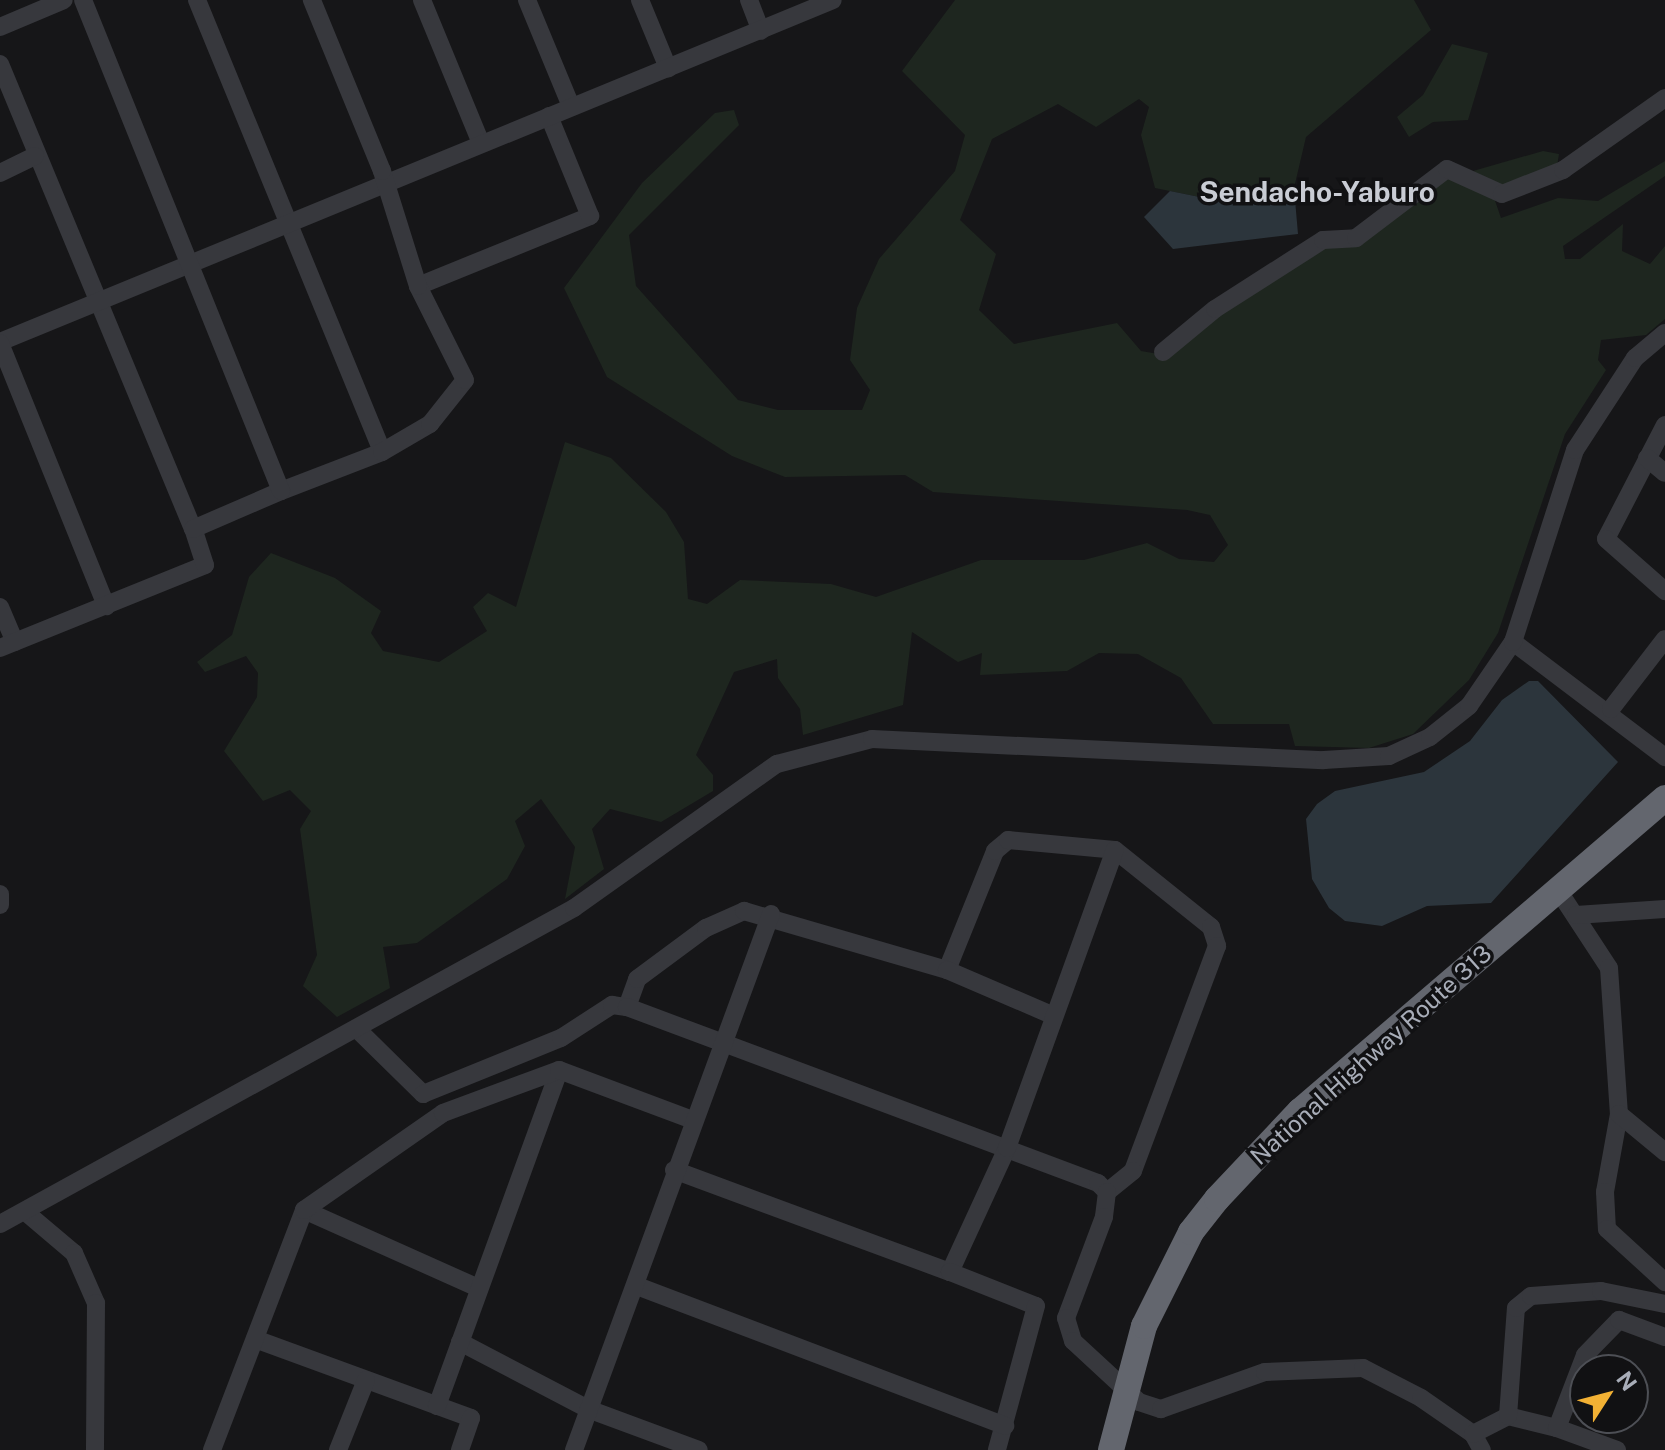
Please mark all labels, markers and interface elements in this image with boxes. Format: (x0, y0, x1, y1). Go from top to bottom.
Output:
district label: Sendacho-Yaburo (1199, 175, 1435, 209)
street label: National Highway Route 313 (1245, 939, 1497, 1171)
north arrow (1569, 1354, 1649, 1434)
text: N (1611, 1366, 1642, 1396)

